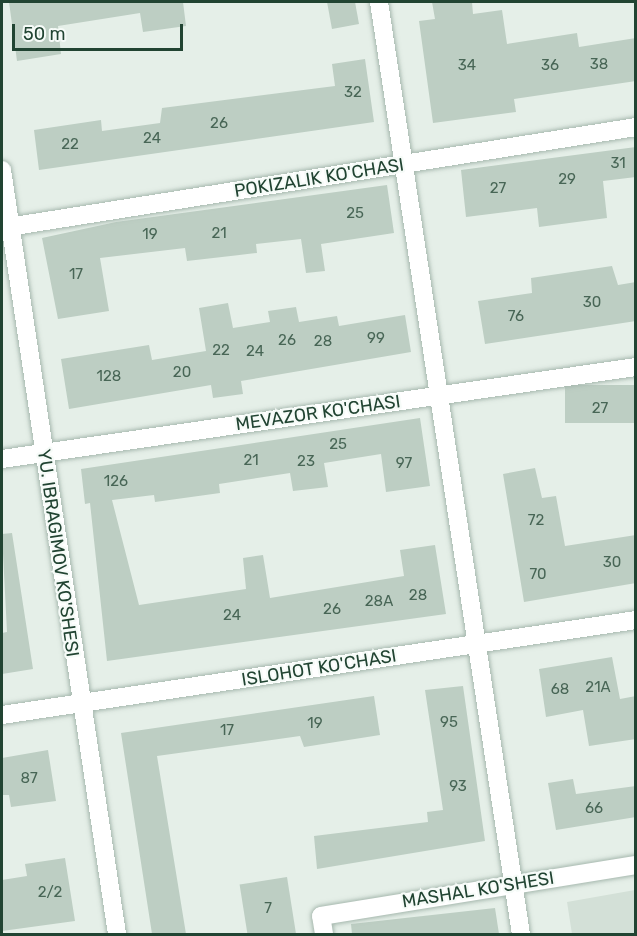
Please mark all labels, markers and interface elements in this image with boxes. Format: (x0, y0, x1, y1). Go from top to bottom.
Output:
scale bar (15, 12, 186, 50)
text: 50 m (23, 23, 66, 45)
house number: 38 (590, 56, 608, 74)
house number: 34 (458, 57, 476, 75)
house number: 36 (541, 57, 559, 75)
house number: 32 (344, 84, 362, 102)
house number: 26 (210, 115, 228, 133)
house number: 24 (143, 130, 161, 148)
house number: 22 (61, 136, 79, 154)
street label: POKIZALIK KO'CHASI (233, 154, 405, 202)
house number: 31 (610, 155, 626, 173)
house number: 29 (558, 171, 576, 189)
house number: 27 (490, 180, 506, 198)
house number: 25 (346, 205, 364, 223)
house number: 21 (211, 225, 227, 243)
house number: 19 (142, 226, 158, 244)
house number: 17 (69, 266, 83, 284)
house number: 30 (583, 294, 601, 312)
house number: 76 (508, 308, 524, 326)
house number: 99 (367, 330, 385, 348)
house number: 26 (278, 332, 296, 350)
house number: 28 (314, 333, 332, 351)
house number: 22 (212, 342, 230, 360)
house number: 24 (246, 343, 264, 361)
house number: 20 (173, 364, 191, 382)
house number: 128 (97, 368, 121, 386)
street label: MEVAZOR KO'CHASI (234, 391, 402, 435)
house number: 27 (592, 400, 608, 418)
house number: 25 (329, 436, 347, 454)
street label: YU. IBRAGIMOV KO'SHESI (33, 447, 83, 659)
house number: 21 (243, 452, 259, 470)
house number: 23 (297, 453, 315, 471)
house number: 97 (396, 455, 412, 473)
house number: 126 (104, 473, 128, 491)
house number: 72 (528, 512, 544, 530)
house number: 30 (603, 554, 621, 572)
house number: 70 (529, 566, 547, 584)
house number: 28 (409, 587, 427, 605)
house number: 28A (365, 593, 393, 611)
house number: 26 (323, 601, 341, 619)
house number: 24 (223, 607, 241, 625)
street label: ISLOHOT KO'CHASI (240, 645, 398, 691)
house number: 21A (585, 679, 611, 697)
house number: 68 (551, 681, 569, 699)
house number: 95 (440, 714, 458, 732)
house number: 19 (307, 715, 323, 733)
house number: 17 (220, 722, 234, 740)
house number: 87 (20, 770, 38, 788)
house number: 93 (449, 778, 467, 796)
house number: 66 (585, 800, 603, 818)
street label: MASHAL KO'SHESI (400, 867, 556, 913)
house number: 2/2 (38, 884, 62, 902)
house number: 7 (264, 900, 272, 918)

